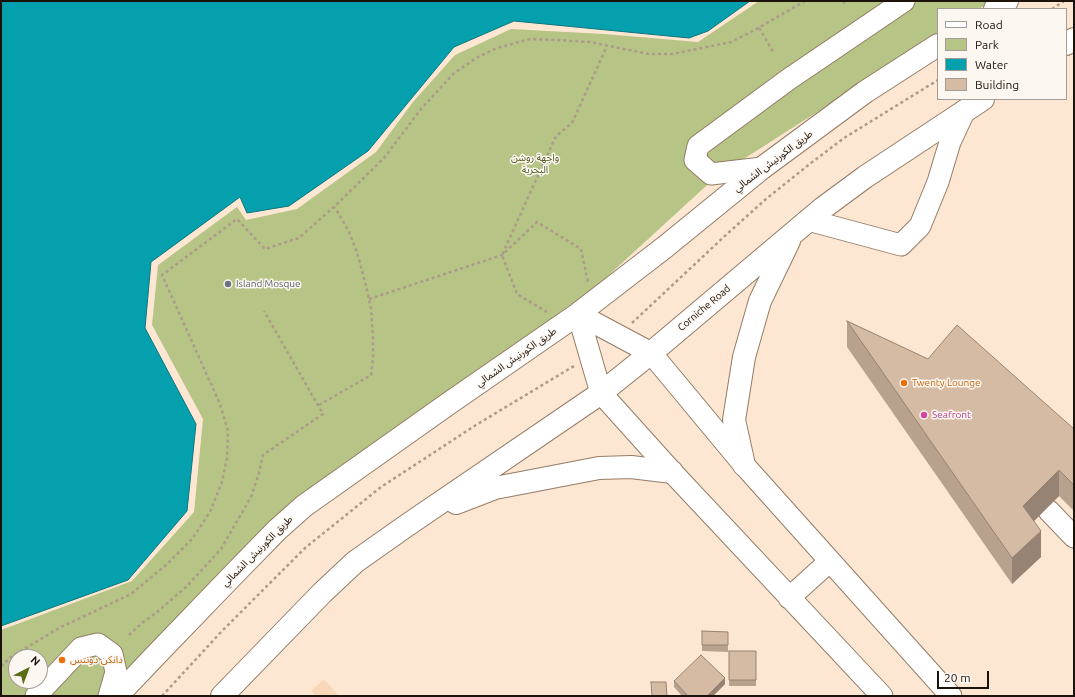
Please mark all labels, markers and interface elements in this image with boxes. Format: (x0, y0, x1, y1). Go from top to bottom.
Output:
legend (937, 8, 1067, 100)
text: Road (975, 18, 1003, 31)
text: Park (975, 38, 999, 51)
text: Water (975, 58, 1008, 71)
text: Building (975, 78, 1019, 91)
street label: طريق الكورنيش الشمالي (731, 127, 815, 195)
park label: واجهة روشن البحرية (511, 152, 559, 176)
place label: Island Mosque (236, 278, 300, 290)
marker: Island Mosque (223, 279, 233, 289)
street label: Corniche Road (675, 282, 733, 334)
street label: طريق الكورنيش الشمالي (473, 325, 559, 389)
place label: Twenty Lounge (912, 377, 981, 389)
marker: Twenty Lounge (899, 378, 909, 388)
place label: Seafront (932, 409, 971, 421)
marker: Seafront (919, 410, 929, 420)
street label: طريق الكورنيش الشمالي (219, 513, 295, 589)
north arrow (8, 649, 48, 689)
text: N (28, 654, 42, 668)
place label: دانكن دونتس (70, 654, 123, 666)
marker: دانكن دونتس (57, 655, 67, 665)
scale bar (939, 663, 991, 689)
text: 20 m (944, 671, 971, 684)

